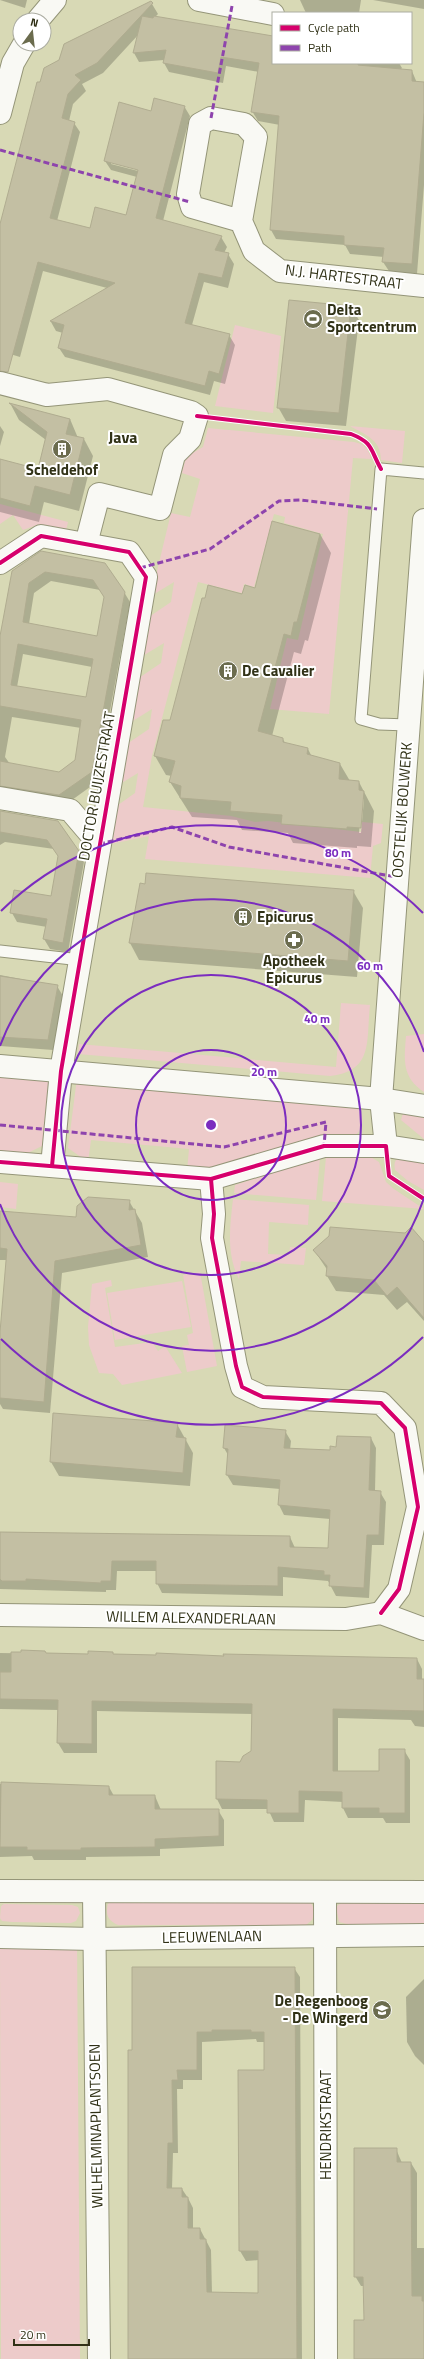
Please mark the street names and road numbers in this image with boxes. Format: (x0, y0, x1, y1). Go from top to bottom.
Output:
street label: N.J. HARTESTRAAT (284, 258, 405, 295)
street label: DOCTOR BUIJZESTRAAT (72, 709, 121, 862)
street label: OOSTELIJK BOLWERK (385, 741, 418, 879)
street label: WILLEM ALEXANDERLAAN (106, 1605, 276, 1630)
street label: LEEUWENLAAN (162, 1924, 262, 1949)
street label: WILHELMINAPLANTSOEN (83, 2043, 108, 2209)
street label: HENDRIKSTRAAT (314, 2070, 337, 2180)

